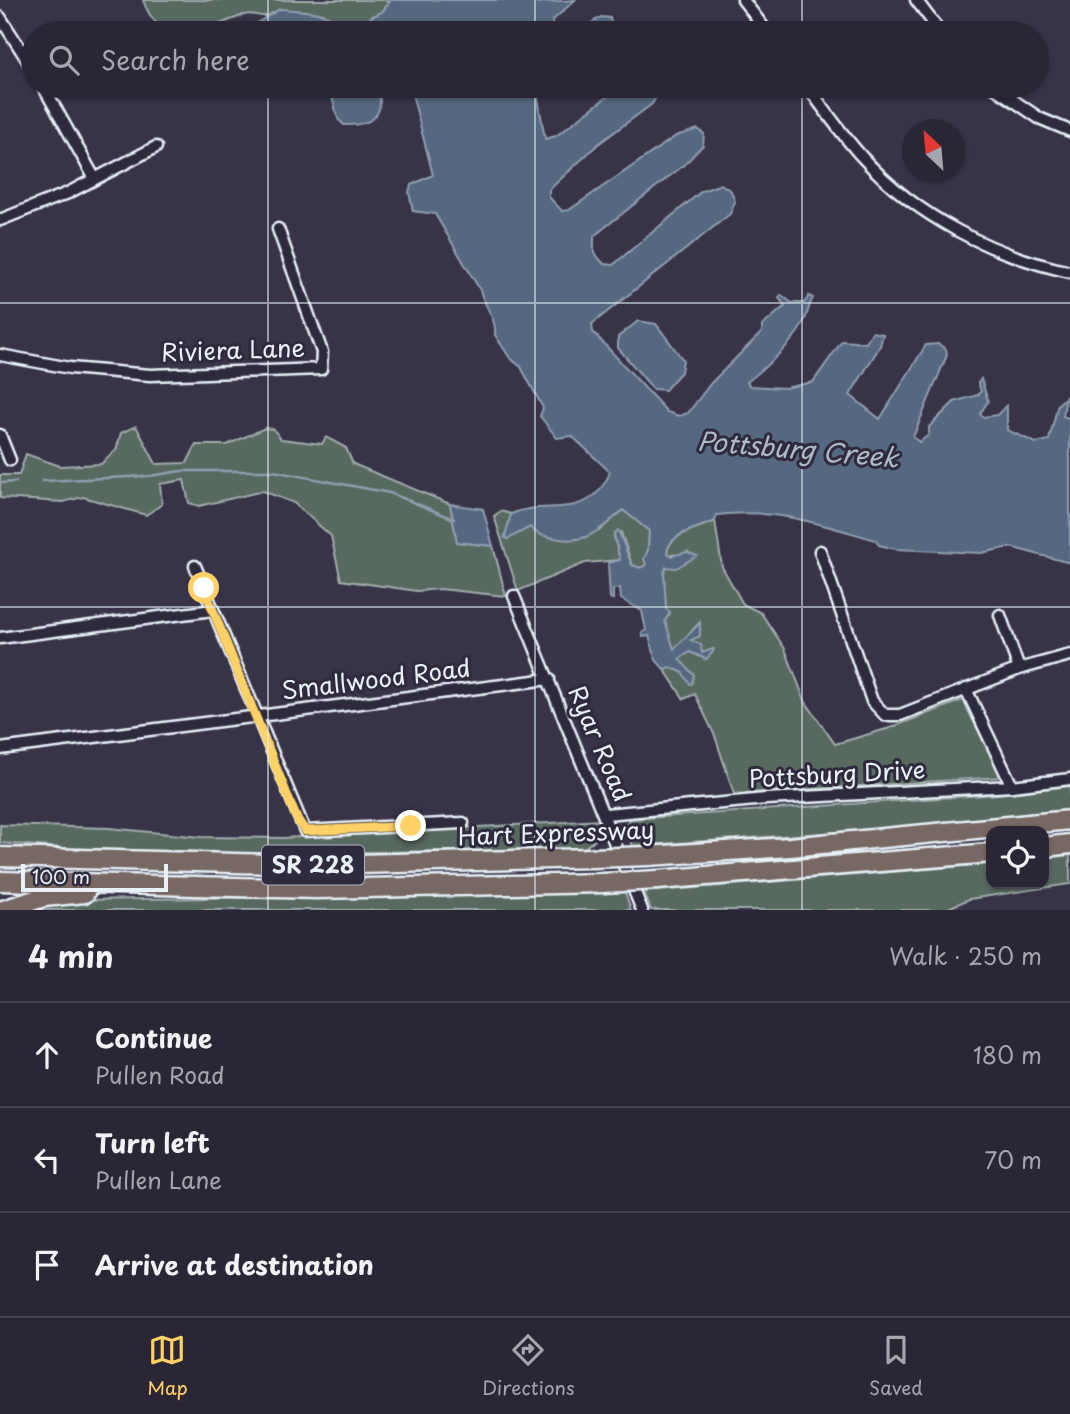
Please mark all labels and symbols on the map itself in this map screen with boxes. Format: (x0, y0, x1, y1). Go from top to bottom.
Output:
north arrow (902, 119, 965, 182)
street label: Riviera Lane (160, 328, 306, 370)
water label: Pottsburg Creek (696, 420, 901, 477)
route start (188, 572, 219, 603)
street label: Smallwood Road (279, 649, 472, 707)
street label: Ryar Road (560, 680, 641, 807)
street label: Pottsburg Drive (748, 750, 926, 796)
route end (395, 810, 426, 841)
street label: Hart Expressway (457, 811, 655, 853)
road number: SR 228 (262, 846, 364, 884)
scale bar (21, 861, 168, 893)

